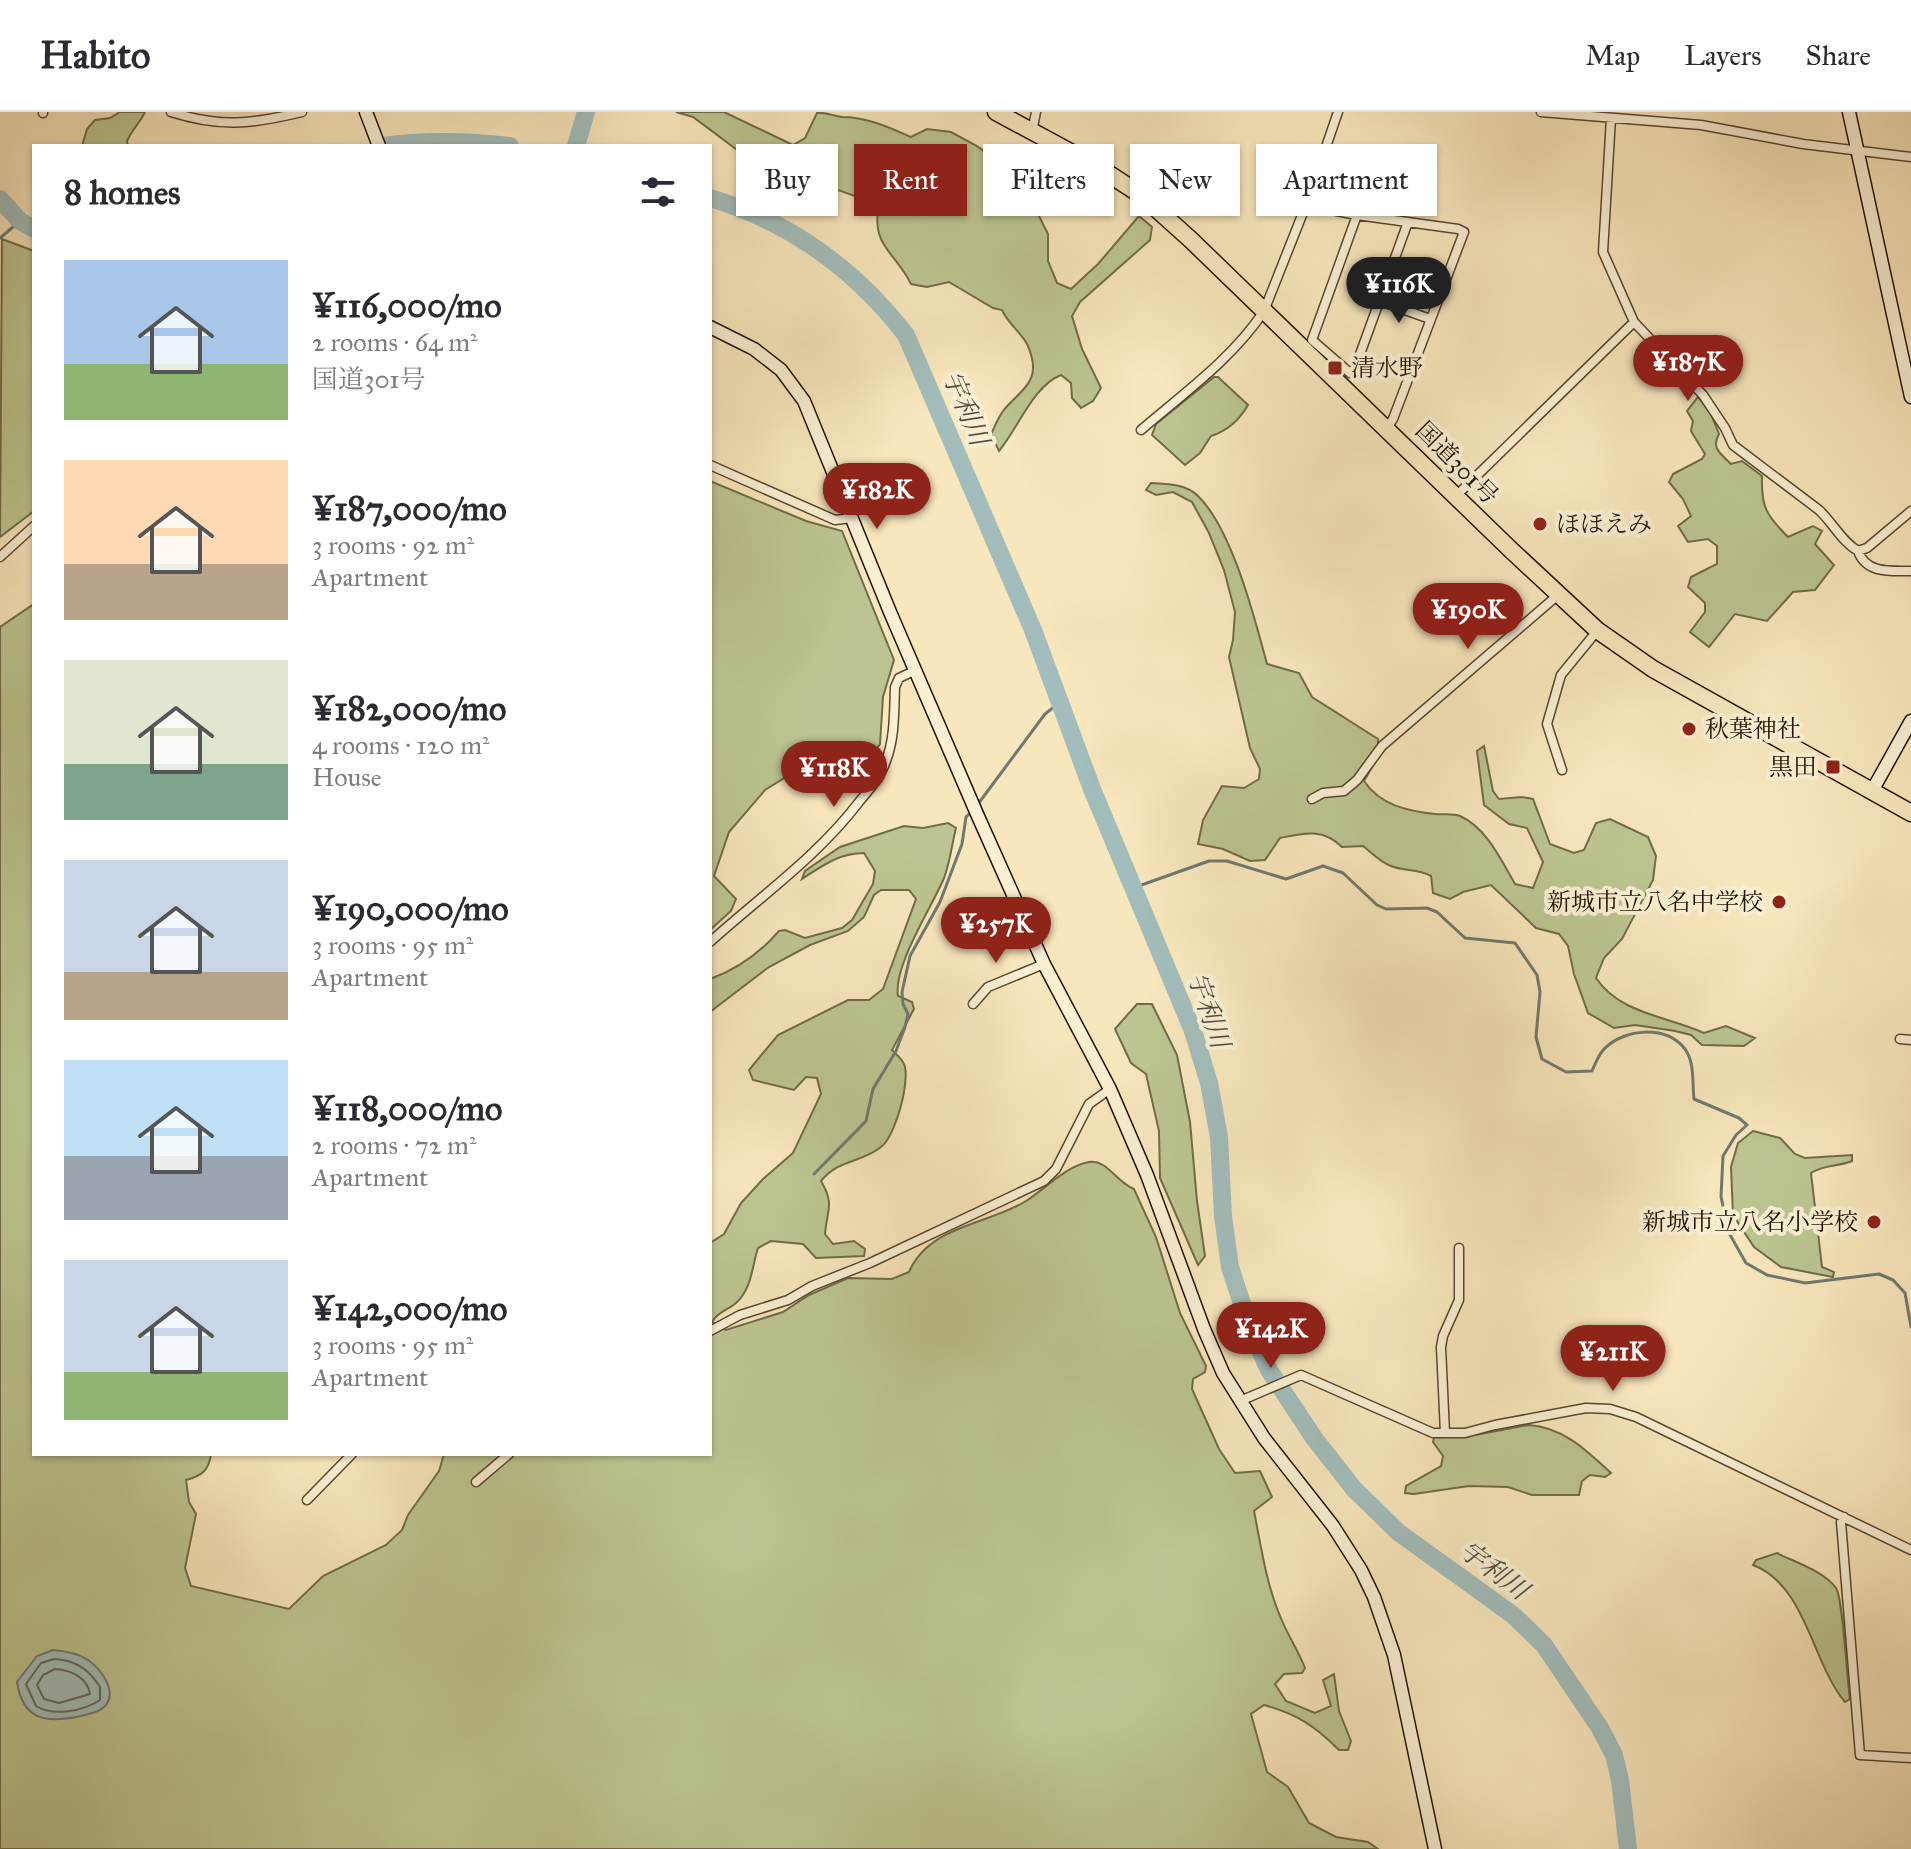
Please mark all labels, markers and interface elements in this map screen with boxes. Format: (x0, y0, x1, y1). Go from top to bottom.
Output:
text: Habito (40, 32, 150, 78)
text: Map (1585, 38, 1640, 73)
text: Layers (1684, 38, 1762, 73)
text: Share (1806, 38, 1871, 73)
chip: Buy (736, 144, 838, 216)
chip: Rent (854, 144, 967, 216)
chip: Filters (983, 144, 1114, 216)
chip: New (1130, 144, 1240, 216)
chip: Apartment (1256, 144, 1437, 216)
icon: filters (636, 170, 680, 214)
text: 8 homes (64, 172, 180, 213)
pin: ¥116K (1343, 257, 1455, 325)
text: ¥116K (1364, 267, 1434, 299)
text: ¥116,000/mo (312, 285, 502, 326)
icon: home (128, 292, 224, 388)
text: 2 rooms · 64 m² (312, 326, 478, 358)
pin: ¥187K (1632, 335, 1744, 403)
text: ¥187K (1651, 345, 1725, 377)
place label: 清水野 (1351, 353, 1423, 383)
marker: 清水野 (1326, 359, 1344, 377)
text: 国道301号 (312, 363, 426, 395)
water label: 宇利川 (936, 366, 997, 453)
street label: 国道301号 (1409, 415, 1505, 511)
pin: ¥182K (821, 463, 933, 531)
text: ¥182K (841, 473, 913, 505)
text: ¥187,000/mo (312, 488, 507, 529)
icon: home (128, 492, 224, 588)
place label: ほほえみ (1556, 509, 1652, 539)
marker: ほほえみ (1531, 515, 1549, 533)
text: 3 rooms · 92 m² (312, 529, 474, 561)
text: Apartment (312, 561, 428, 593)
pin: ¥190K (1412, 583, 1524, 651)
text: ¥190K (1431, 593, 1505, 625)
text: ¥182,000/mo (312, 688, 506, 729)
icon: home (128, 692, 224, 788)
place label: 秋葉神社 (1705, 714, 1801, 744)
marker: 秋葉神社 (1680, 720, 1698, 738)
text: 4 rooms · 120 m² (312, 729, 490, 761)
pin: ¥118K (778, 741, 890, 809)
text: ¥118K (799, 751, 869, 783)
place label: 黒田 (1769, 752, 1817, 782)
marker: 黒田 (1824, 758, 1842, 776)
text: House (312, 761, 382, 793)
place label: 新城市立八名中学校 (1547, 887, 1763, 917)
text: ¥190,000/mo (312, 888, 509, 929)
icon: home (128, 892, 224, 988)
marker: 新城市立八名中学校 (1770, 893, 1788, 911)
pin: ¥257K (940, 897, 1052, 965)
text: ¥257K (959, 907, 1033, 939)
text: 3 rooms · 95 m² (312, 929, 473, 961)
text: Apartment (312, 961, 428, 993)
water label: 宇利川 (1181, 968, 1238, 1055)
text: ¥118,000/mo (312, 1088, 502, 1129)
icon: home (128, 1092, 224, 1188)
text: 2 rooms · 72 m² (312, 1129, 476, 1161)
text: Apartment (312, 1161, 428, 1193)
place label: 新城市立八名小学校 (1642, 1207, 1858, 1237)
marker: 新城市立八名小学校 (1865, 1213, 1883, 1231)
text: ¥142,000/mo (312, 1288, 507, 1329)
icon: home (128, 1292, 224, 1388)
pin: ¥142K (1215, 1302, 1327, 1370)
text: ¥142K (1234, 1312, 1308, 1344)
pin: ¥211K (1557, 1325, 1669, 1393)
text: 3 rooms · 95 m² (312, 1329, 473, 1361)
text: ¥211K (1579, 1335, 1647, 1367)
text: Apartment (312, 1361, 428, 1393)
water label: 宇利川 (1453, 1534, 1537, 1608)

